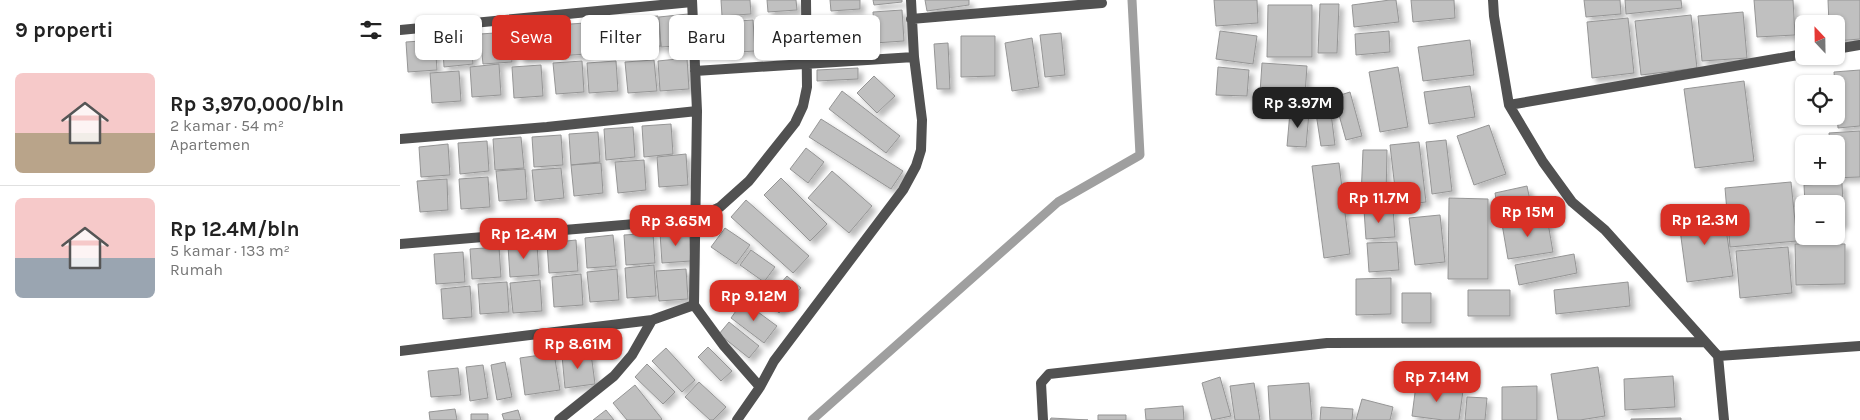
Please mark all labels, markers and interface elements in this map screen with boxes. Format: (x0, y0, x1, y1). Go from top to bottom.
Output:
chip: Beli (415, 15, 482, 60)
chip: Sewa (492, 15, 571, 60)
chip: Filter (581, 15, 659, 60)
chip: Baru (669, 15, 744, 60)
chip: Apartemen (754, 15, 880, 60)
north arrow (1795, 15, 1845, 65)
map controls (1795, 15, 1845, 245)
icon: filters (357, 16, 385, 44)
text: 9 properti (15, 18, 113, 42)
button: locate (1795, 75, 1845, 125)
pin: Rp 3.97M (1246, 86, 1350, 129)
text: Rp 3,970,000/bln (170, 92, 344, 116)
icon: home (55, 93, 115, 153)
text: Rp 3.97M (1263, 93, 1333, 112)
text: 2 kamar · 54 m² (170, 116, 284, 135)
text: Apartemen (170, 135, 250, 154)
button: + (1795, 135, 1845, 185)
pin: Rp 11.7M (1327, 182, 1431, 224)
text: Rp 11.7M (1349, 188, 1409, 207)
button: − (1795, 195, 1845, 245)
pin: Rp 15M (1487, 196, 1569, 238)
text: Rp 15M (1501, 202, 1555, 221)
pin: Rp 3.65M (624, 204, 728, 247)
pin: Rp 12.3M (1653, 204, 1757, 246)
text: Rp 12.3M (1672, 210, 1738, 229)
text: Rp 3.65M (641, 211, 711, 230)
text: Rp 12.4M/bln (170, 217, 299, 241)
icon: home (55, 218, 115, 278)
pin: Rp 12.4M (472, 218, 576, 260)
text: Rp 12.4M (491, 224, 557, 243)
text: 5 kamar · 133 m² (170, 241, 290, 260)
text: Rumah (170, 260, 223, 279)
pin: Rp 9.12M (702, 280, 806, 322)
text: Rp 9.12M (721, 286, 787, 305)
pin: Rp 8.61M (526, 328, 630, 370)
text: Rp 8.61M (544, 334, 612, 353)
pin: Rp 7.14M (1385, 360, 1489, 403)
text: Rp 7.14M (1405, 367, 1469, 386)

